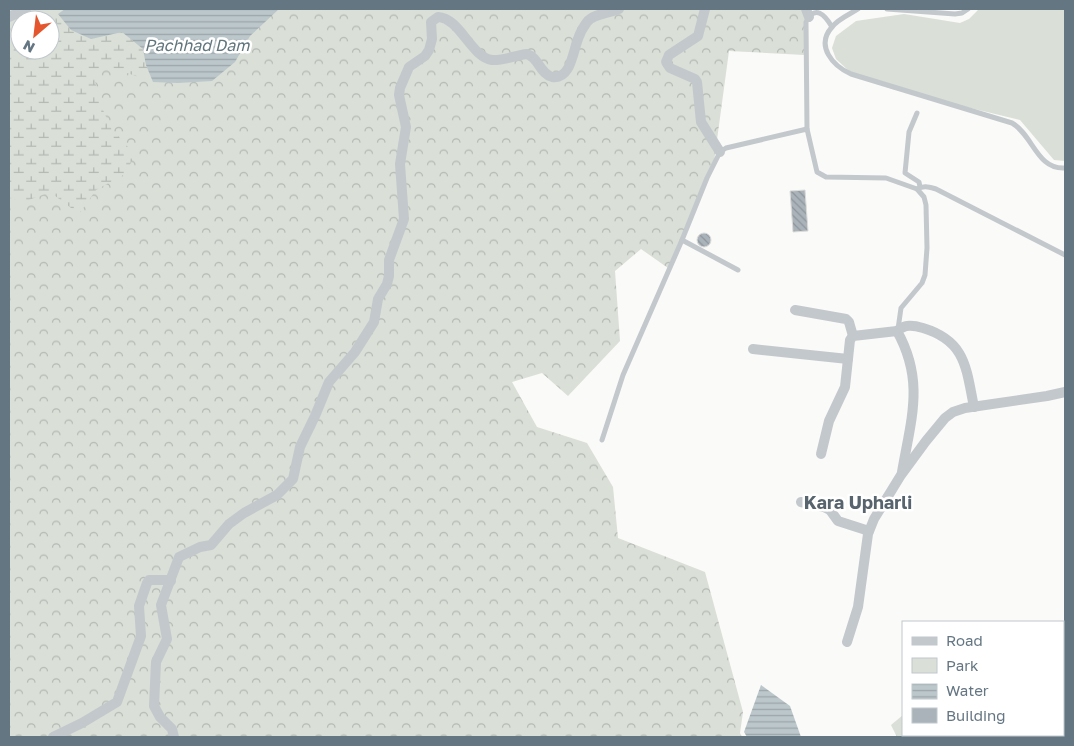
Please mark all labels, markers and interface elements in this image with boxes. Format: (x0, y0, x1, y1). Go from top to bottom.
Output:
north arrow (10, 10, 60, 60)
water label: Pachhad Dam (144, 35, 250, 55)
text: N (20, 37, 37, 57)
district label: Kara Upharli (804, 491, 912, 513)
legend (902, 621, 1064, 736)
text: Road (946, 631, 983, 649)
text: Park (946, 656, 979, 674)
text: Water (946, 681, 989, 699)
text: Building (946, 706, 1006, 724)

